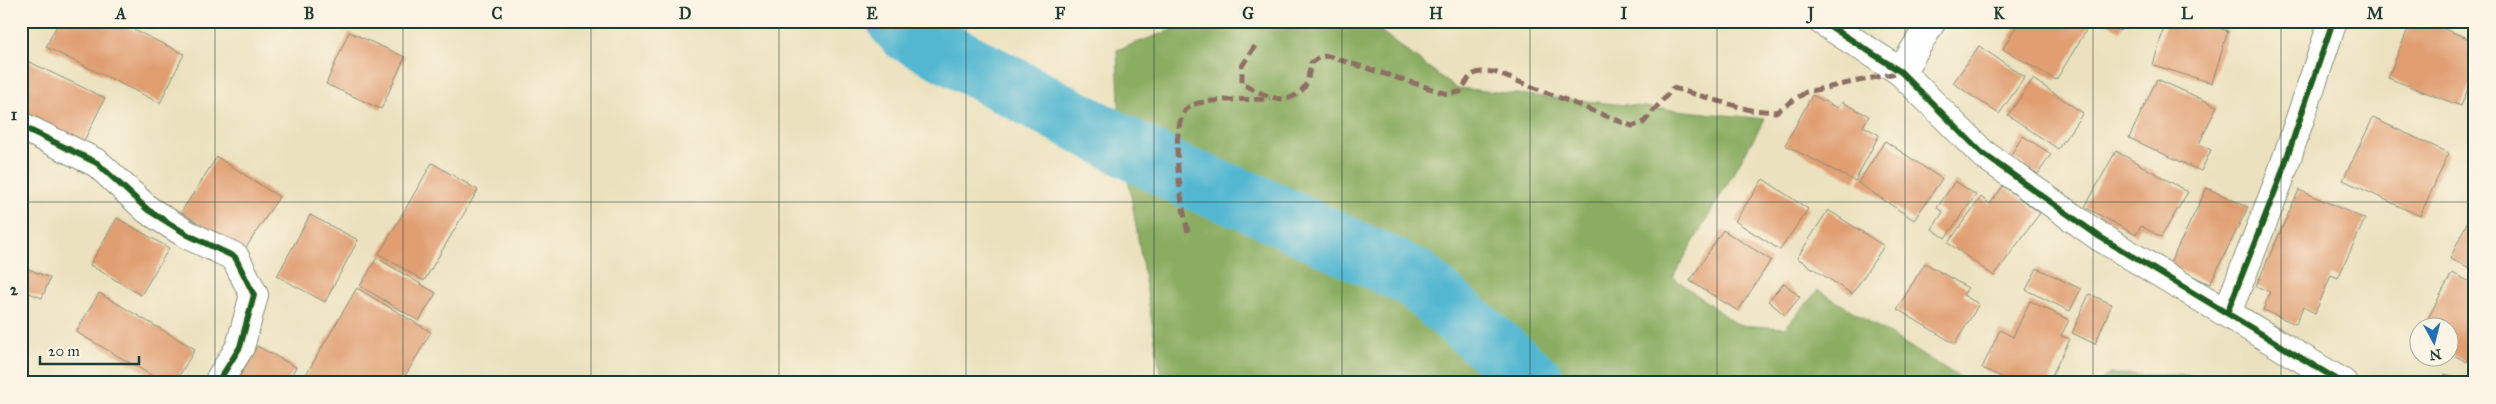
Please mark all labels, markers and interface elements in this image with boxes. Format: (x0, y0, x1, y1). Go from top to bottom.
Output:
text: A (115, 4, 127, 23)
text: B (304, 4, 314, 23)
text: C (492, 4, 503, 23)
text: D (679, 4, 692, 23)
text: E (866, 4, 878, 23)
text: F (1055, 4, 1066, 23)
text: G (1242, 4, 1254, 23)
text: H (1429, 4, 1443, 23)
text: I (1621, 4, 1628, 23)
text: J (1806, 4, 1815, 24)
text: K (1993, 4, 2005, 23)
text: L (2181, 4, 2193, 23)
text: M (2367, 4, 2384, 23)
text: 1 (11, 105, 18, 124)
text: 2 (10, 280, 19, 299)
north arrow (2408, 316, 2458, 366)
scale bar (40, 334, 139, 366)
text: 20 m (48, 342, 80, 360)
text: N (2428, 345, 2442, 364)

